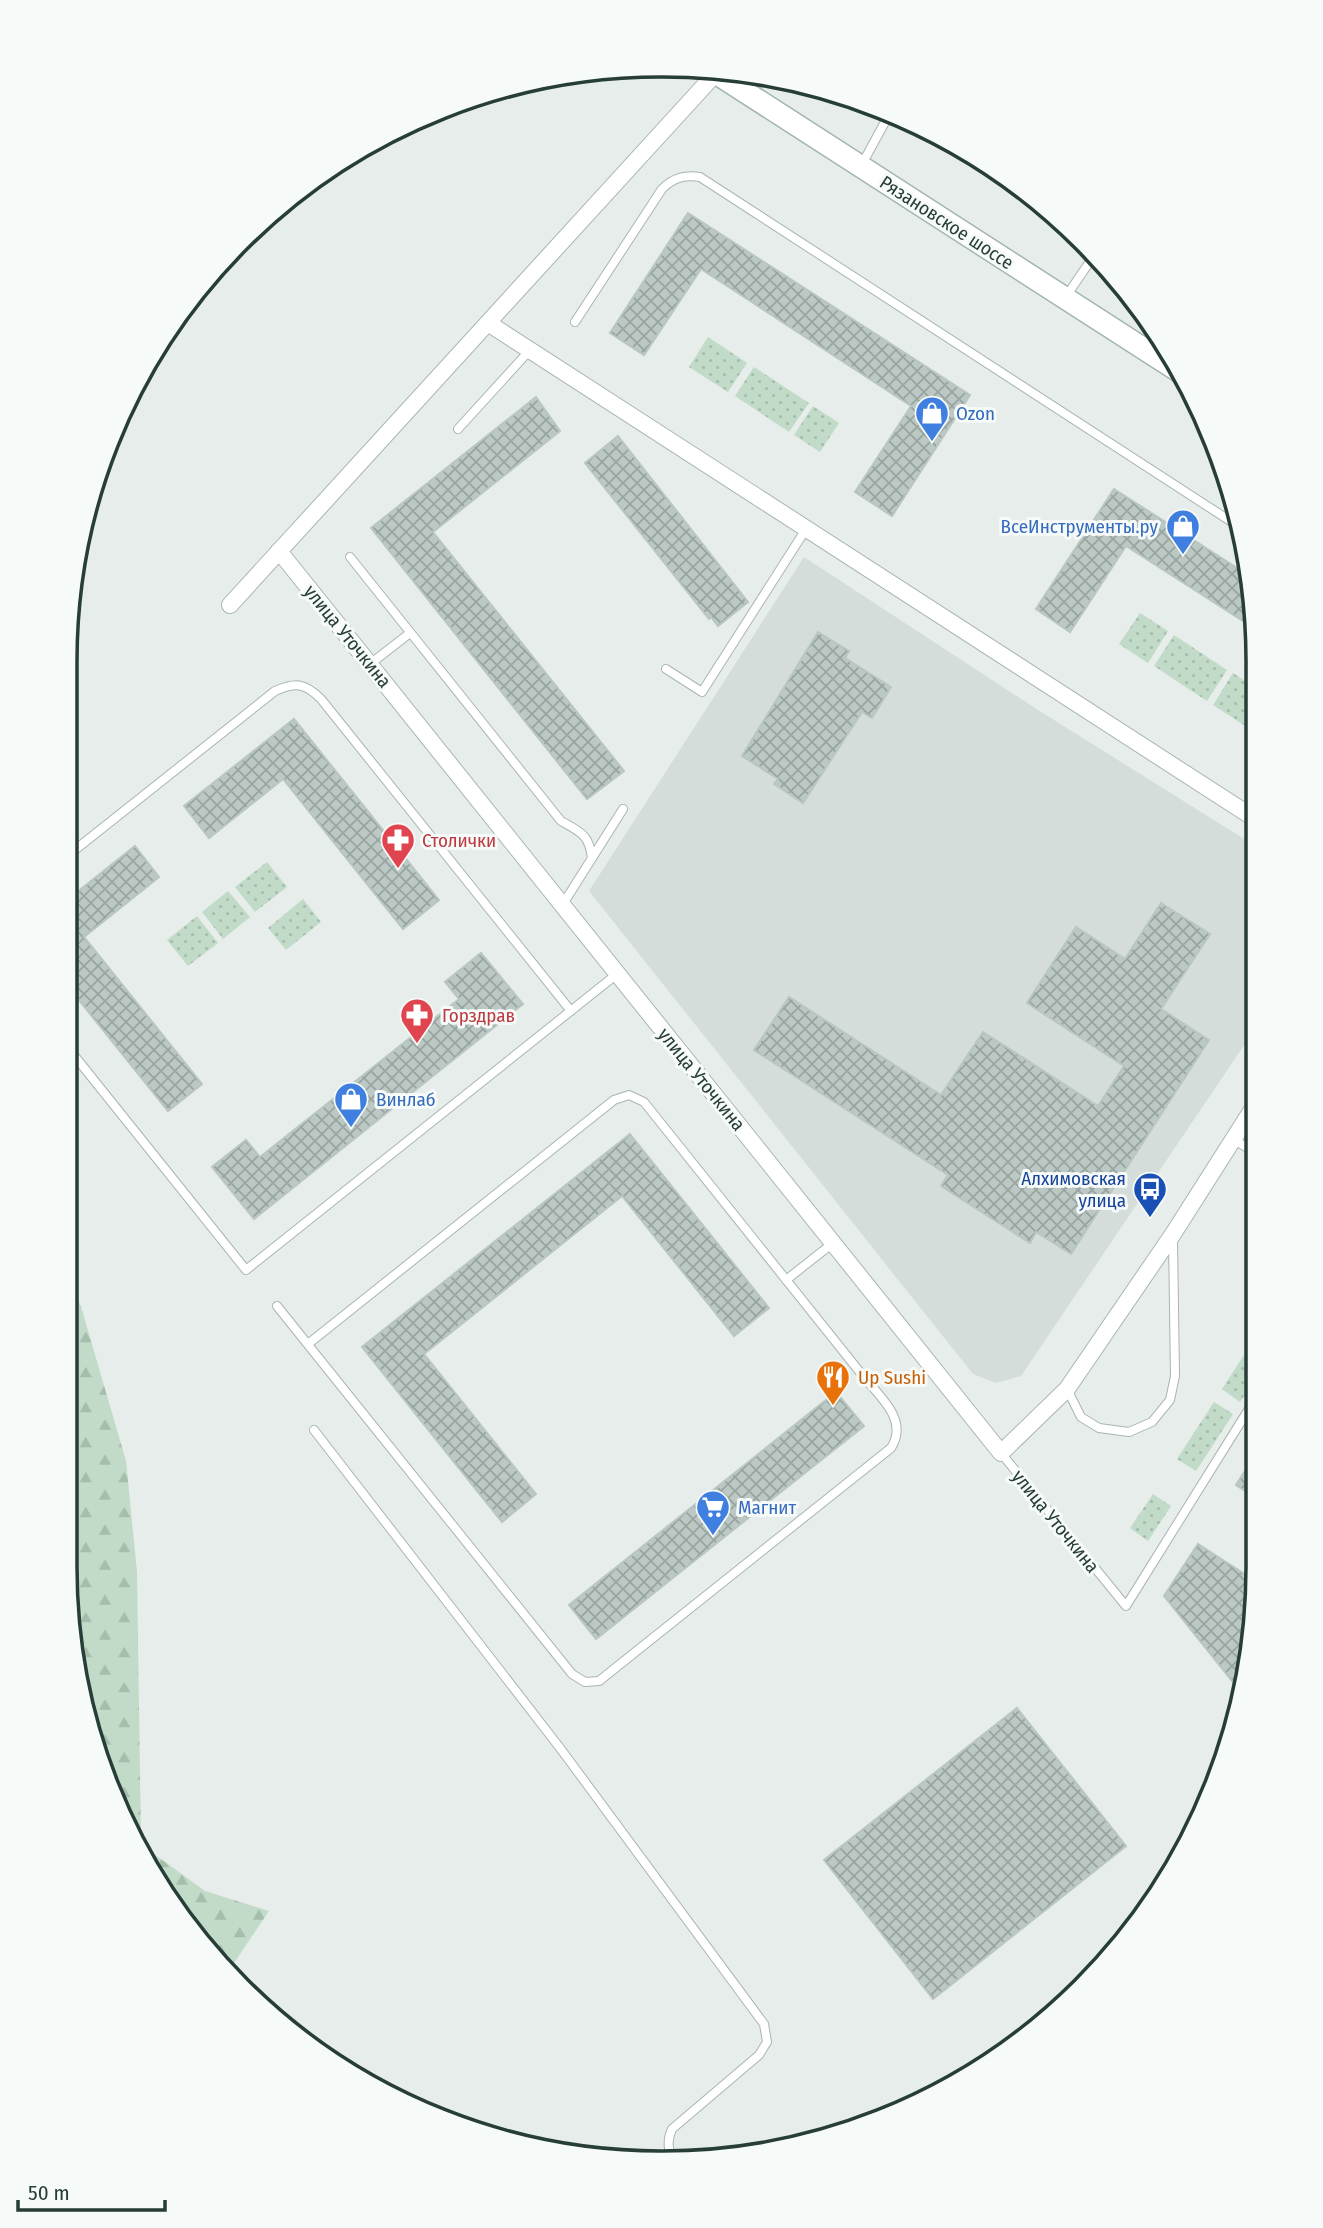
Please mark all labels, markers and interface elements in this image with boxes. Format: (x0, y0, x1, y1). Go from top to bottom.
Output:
street label: Рязановское шоссе (875, 171, 1018, 274)
shop icon: Ozon (913, 394, 951, 443)
place label: Ozon (956, 402, 995, 425)
shop icon: ВсеИнструменты.ру (1164, 507, 1202, 556)
place label: ВсеИнструменты.ру (1001, 515, 1159, 538)
street label: улица Уточкина (299, 580, 396, 692)
pharmacy icon: Столички (379, 821, 417, 870)
place label: Столички (422, 829, 496, 852)
pharmacy icon: Горздрав (398, 996, 436, 1045)
place label: Горздрав (442, 1004, 515, 1027)
street label: улица Уточкина (653, 1023, 750, 1135)
shop icon: Винлаб (332, 1080, 370, 1129)
place label: Винлаб (376, 1088, 436, 1111)
place label: Алхимовская улица (1021, 1167, 1126, 1212)
bus stop icon: Алхимовская улица (1131, 1170, 1169, 1219)
restaurant icon: Up Sushi (814, 1358, 852, 1407)
place label: Up Sushi (858, 1366, 926, 1389)
street label: улица Уточкина (1007, 1465, 1104, 1577)
supermarket icon: Магнит (694, 1488, 732, 1537)
place label: Магнит (738, 1496, 797, 1519)
scale bar (18, 2168, 164, 2212)
text: 50 m (28, 2180, 70, 2206)

